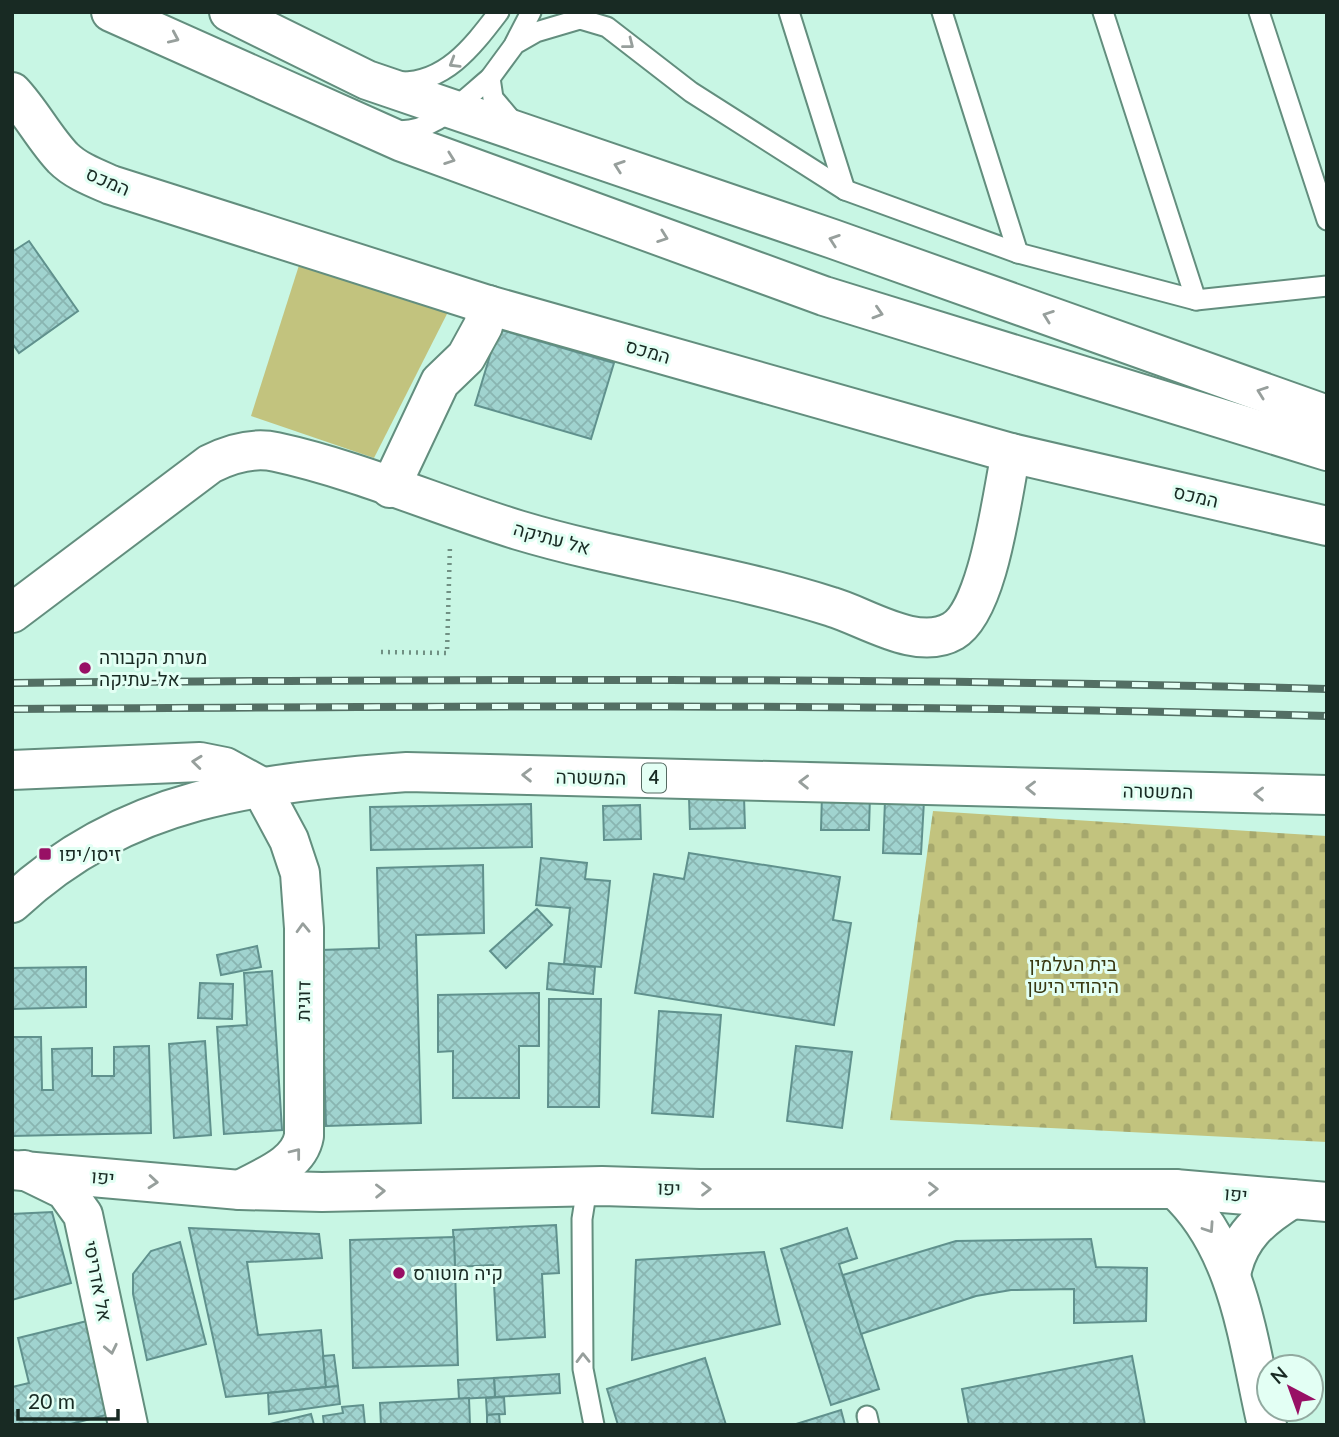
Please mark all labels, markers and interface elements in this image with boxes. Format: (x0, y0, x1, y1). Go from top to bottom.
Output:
one-way arrow (167, 30, 179, 44)
one-way arrow (622, 36, 634, 49)
one-way arrow (448, 54, 461, 67)
one-way arrow (443, 151, 455, 165)
one-way arrow (613, 160, 625, 174)
street label: המכס (83, 161, 134, 200)
one-way arrow (657, 229, 669, 243)
one-way arrow (828, 234, 840, 248)
one-way arrow (872, 304, 884, 319)
one-way arrow (1043, 310, 1055, 324)
street label: המכס (623, 333, 673, 368)
one-way arrow (1257, 386, 1269, 400)
street label: המכס (1171, 479, 1221, 512)
street label: אל עתיקה (511, 516, 593, 559)
place label: מערת הקבורה אל-עתיקה (99, 645, 207, 690)
marker: מערת הקבורה אל-עתיקה (77, 660, 93, 676)
one-way arrow (192, 755, 203, 770)
street label: המשטרה (556, 764, 626, 789)
road number: 4 (642, 764, 666, 792)
one-way arrow (521, 768, 532, 783)
one-way arrow (798, 775, 809, 790)
street label: המשטרה (1123, 778, 1193, 803)
one-way arrow (1025, 780, 1036, 796)
one-way arrow (1253, 786, 1264, 801)
place label: זיסו/יפו (59, 842, 121, 865)
marker: זיסו/יפו (37, 846, 53, 862)
one-way arrow (296, 923, 311, 934)
park label: בית העלמין היהודי הישן (1027, 952, 1119, 997)
street label: דוגית (291, 980, 314, 1021)
one-way arrow (287, 1148, 300, 1161)
street label: יפו (90, 1164, 116, 1189)
one-way arrow (148, 1174, 159, 1189)
street label: יפו (657, 1176, 681, 1199)
one-way arrow (701, 1181, 712, 1197)
one-way arrow (929, 1181, 939, 1197)
street label: יפו (1223, 1181, 1249, 1206)
one-way arrow (376, 1183, 386, 1199)
one-way arrow (1200, 1221, 1213, 1234)
street label: אל אדריסי (79, 1239, 118, 1323)
place label: קיה מוטורס (413, 1261, 503, 1284)
marker: קיה מוטורס (391, 1265, 407, 1281)
one-way arrow (103, 1343, 117, 1355)
one-way arrow (575, 1352, 591, 1362)
north arrow (1255, 1353, 1325, 1423)
text: N (1265, 1361, 1292, 1388)
scale bar (18, 1378, 117, 1422)
text: 20 m (28, 1388, 75, 1413)

